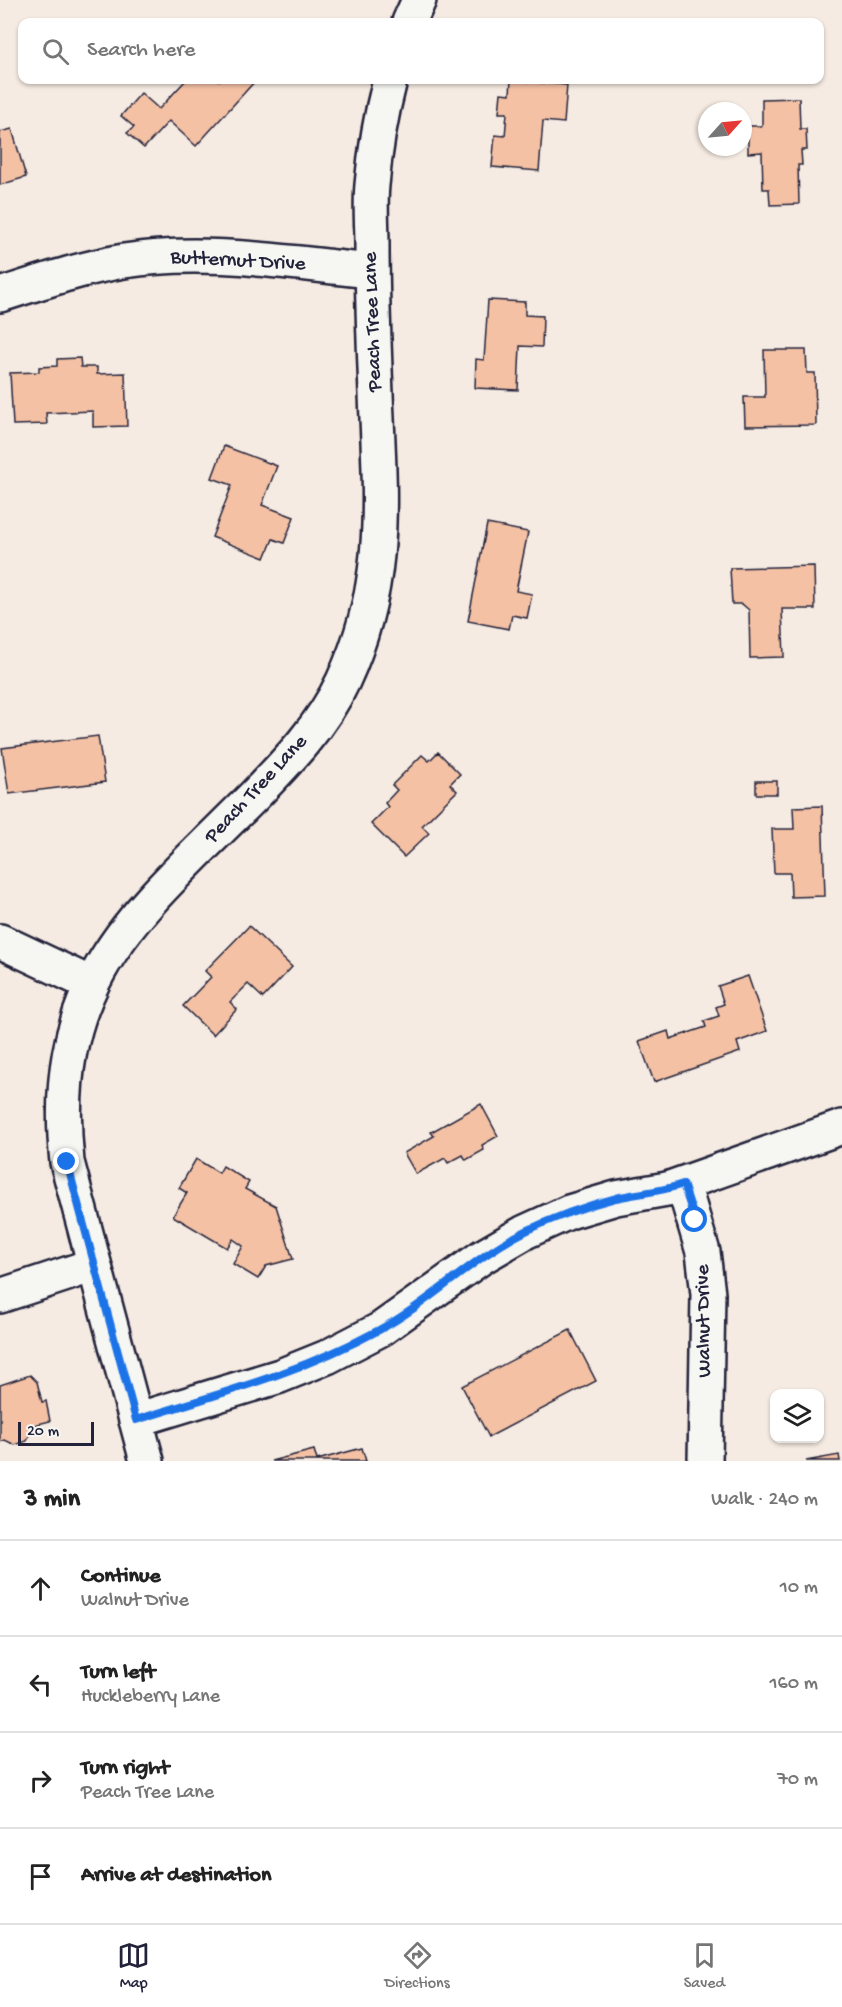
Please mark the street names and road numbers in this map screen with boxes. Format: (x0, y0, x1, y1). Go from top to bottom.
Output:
street label: Butternut Drive (169, 246, 307, 278)
street label: Peach Tree Lane (359, 251, 389, 393)
street label: Peach Tree Lane (200, 730, 315, 850)
street label: Walnut Drive (691, 1263, 718, 1378)

